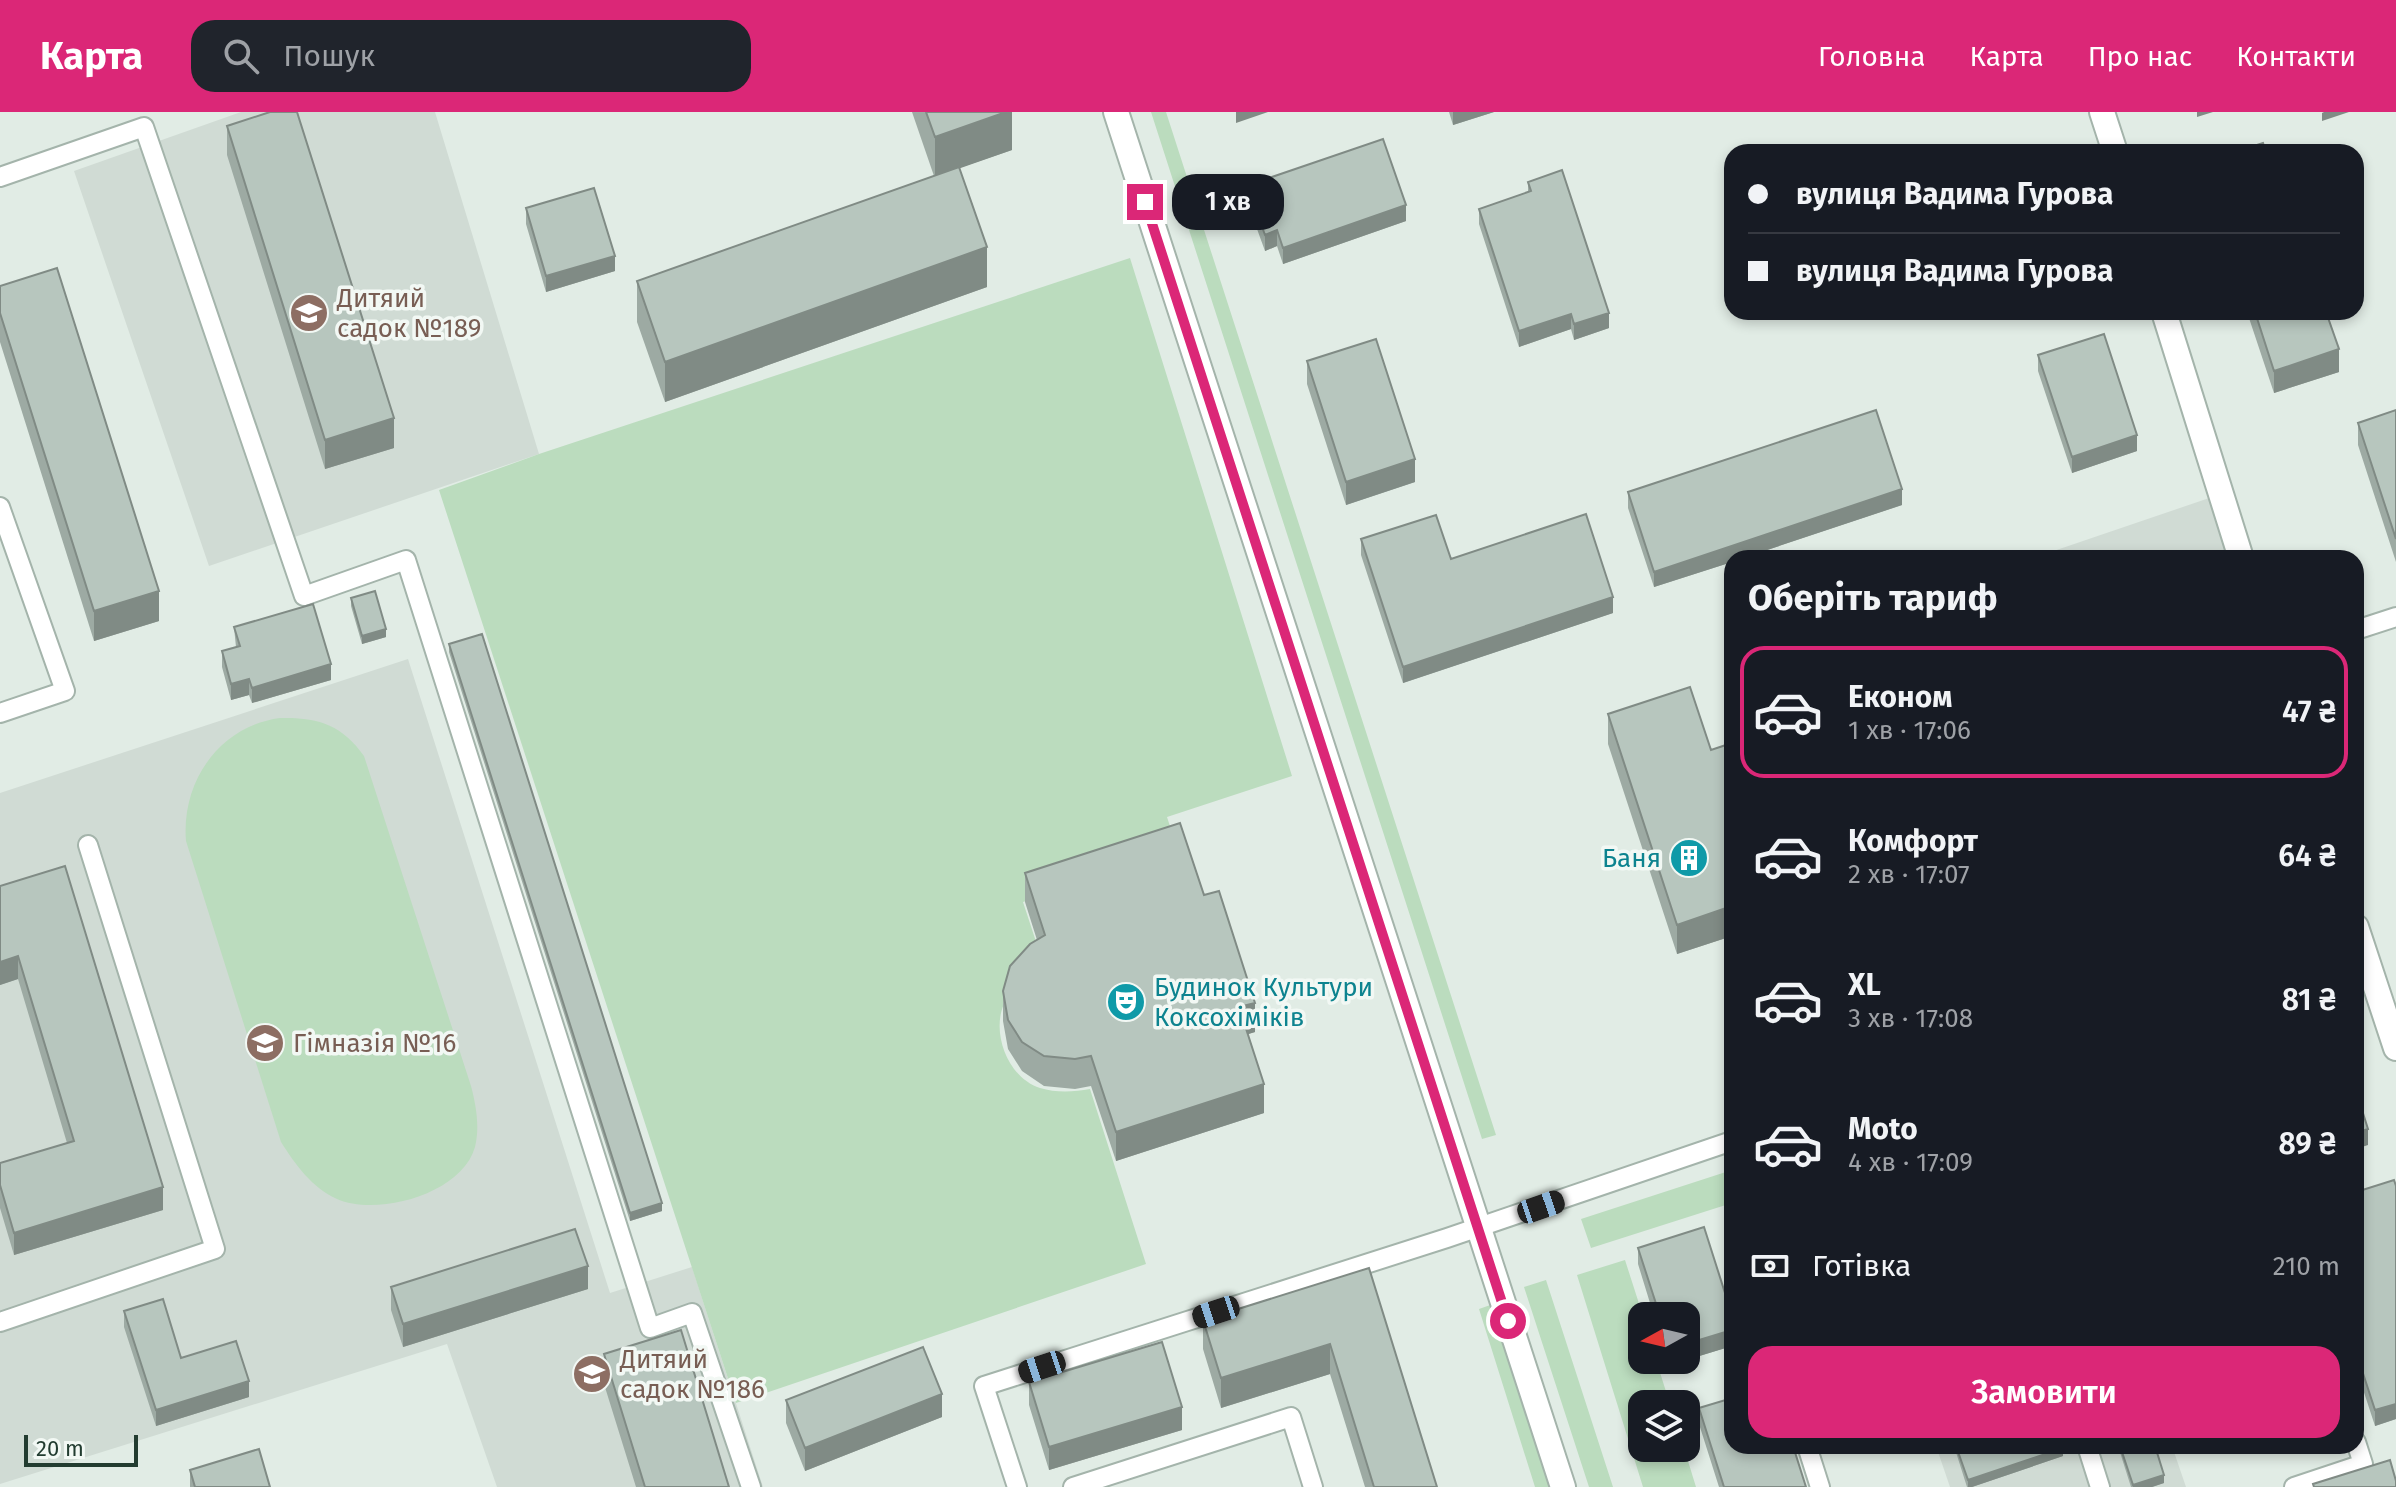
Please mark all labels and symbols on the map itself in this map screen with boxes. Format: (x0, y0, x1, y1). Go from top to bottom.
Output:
callout: 1 хв (1173, 174, 1285, 230)
route end (1127, 184, 1163, 220)
place label: Дитяий садок №189 (336, 283, 481, 344)
school or university icon: Дитяий садок №189 (288, 292, 330, 334)
building icon: Баня (1668, 837, 1710, 879)
place label: Баня (1602, 843, 1661, 874)
place label: Будинок Культури Коксохіміків (1154, 972, 1373, 1033)
theatre icon: Будинок Культури Коксохіміків (1105, 981, 1147, 1023)
school or university icon: Гімназія №16 (244, 1022, 286, 1064)
place label: Гімназія №16 (293, 1028, 456, 1059)
car (1514, 1188, 1568, 1226)
car (1189, 1293, 1243, 1331)
north arrow (1628, 1302, 1700, 1374)
route start (1490, 1303, 1526, 1339)
place label: Дитяий садок №186 (619, 1344, 765, 1405)
car (1015, 1348, 1069, 1386)
school or university icon: Дитяий садок №186 (571, 1353, 613, 1395)
scale bar (24, 1431, 138, 1467)

